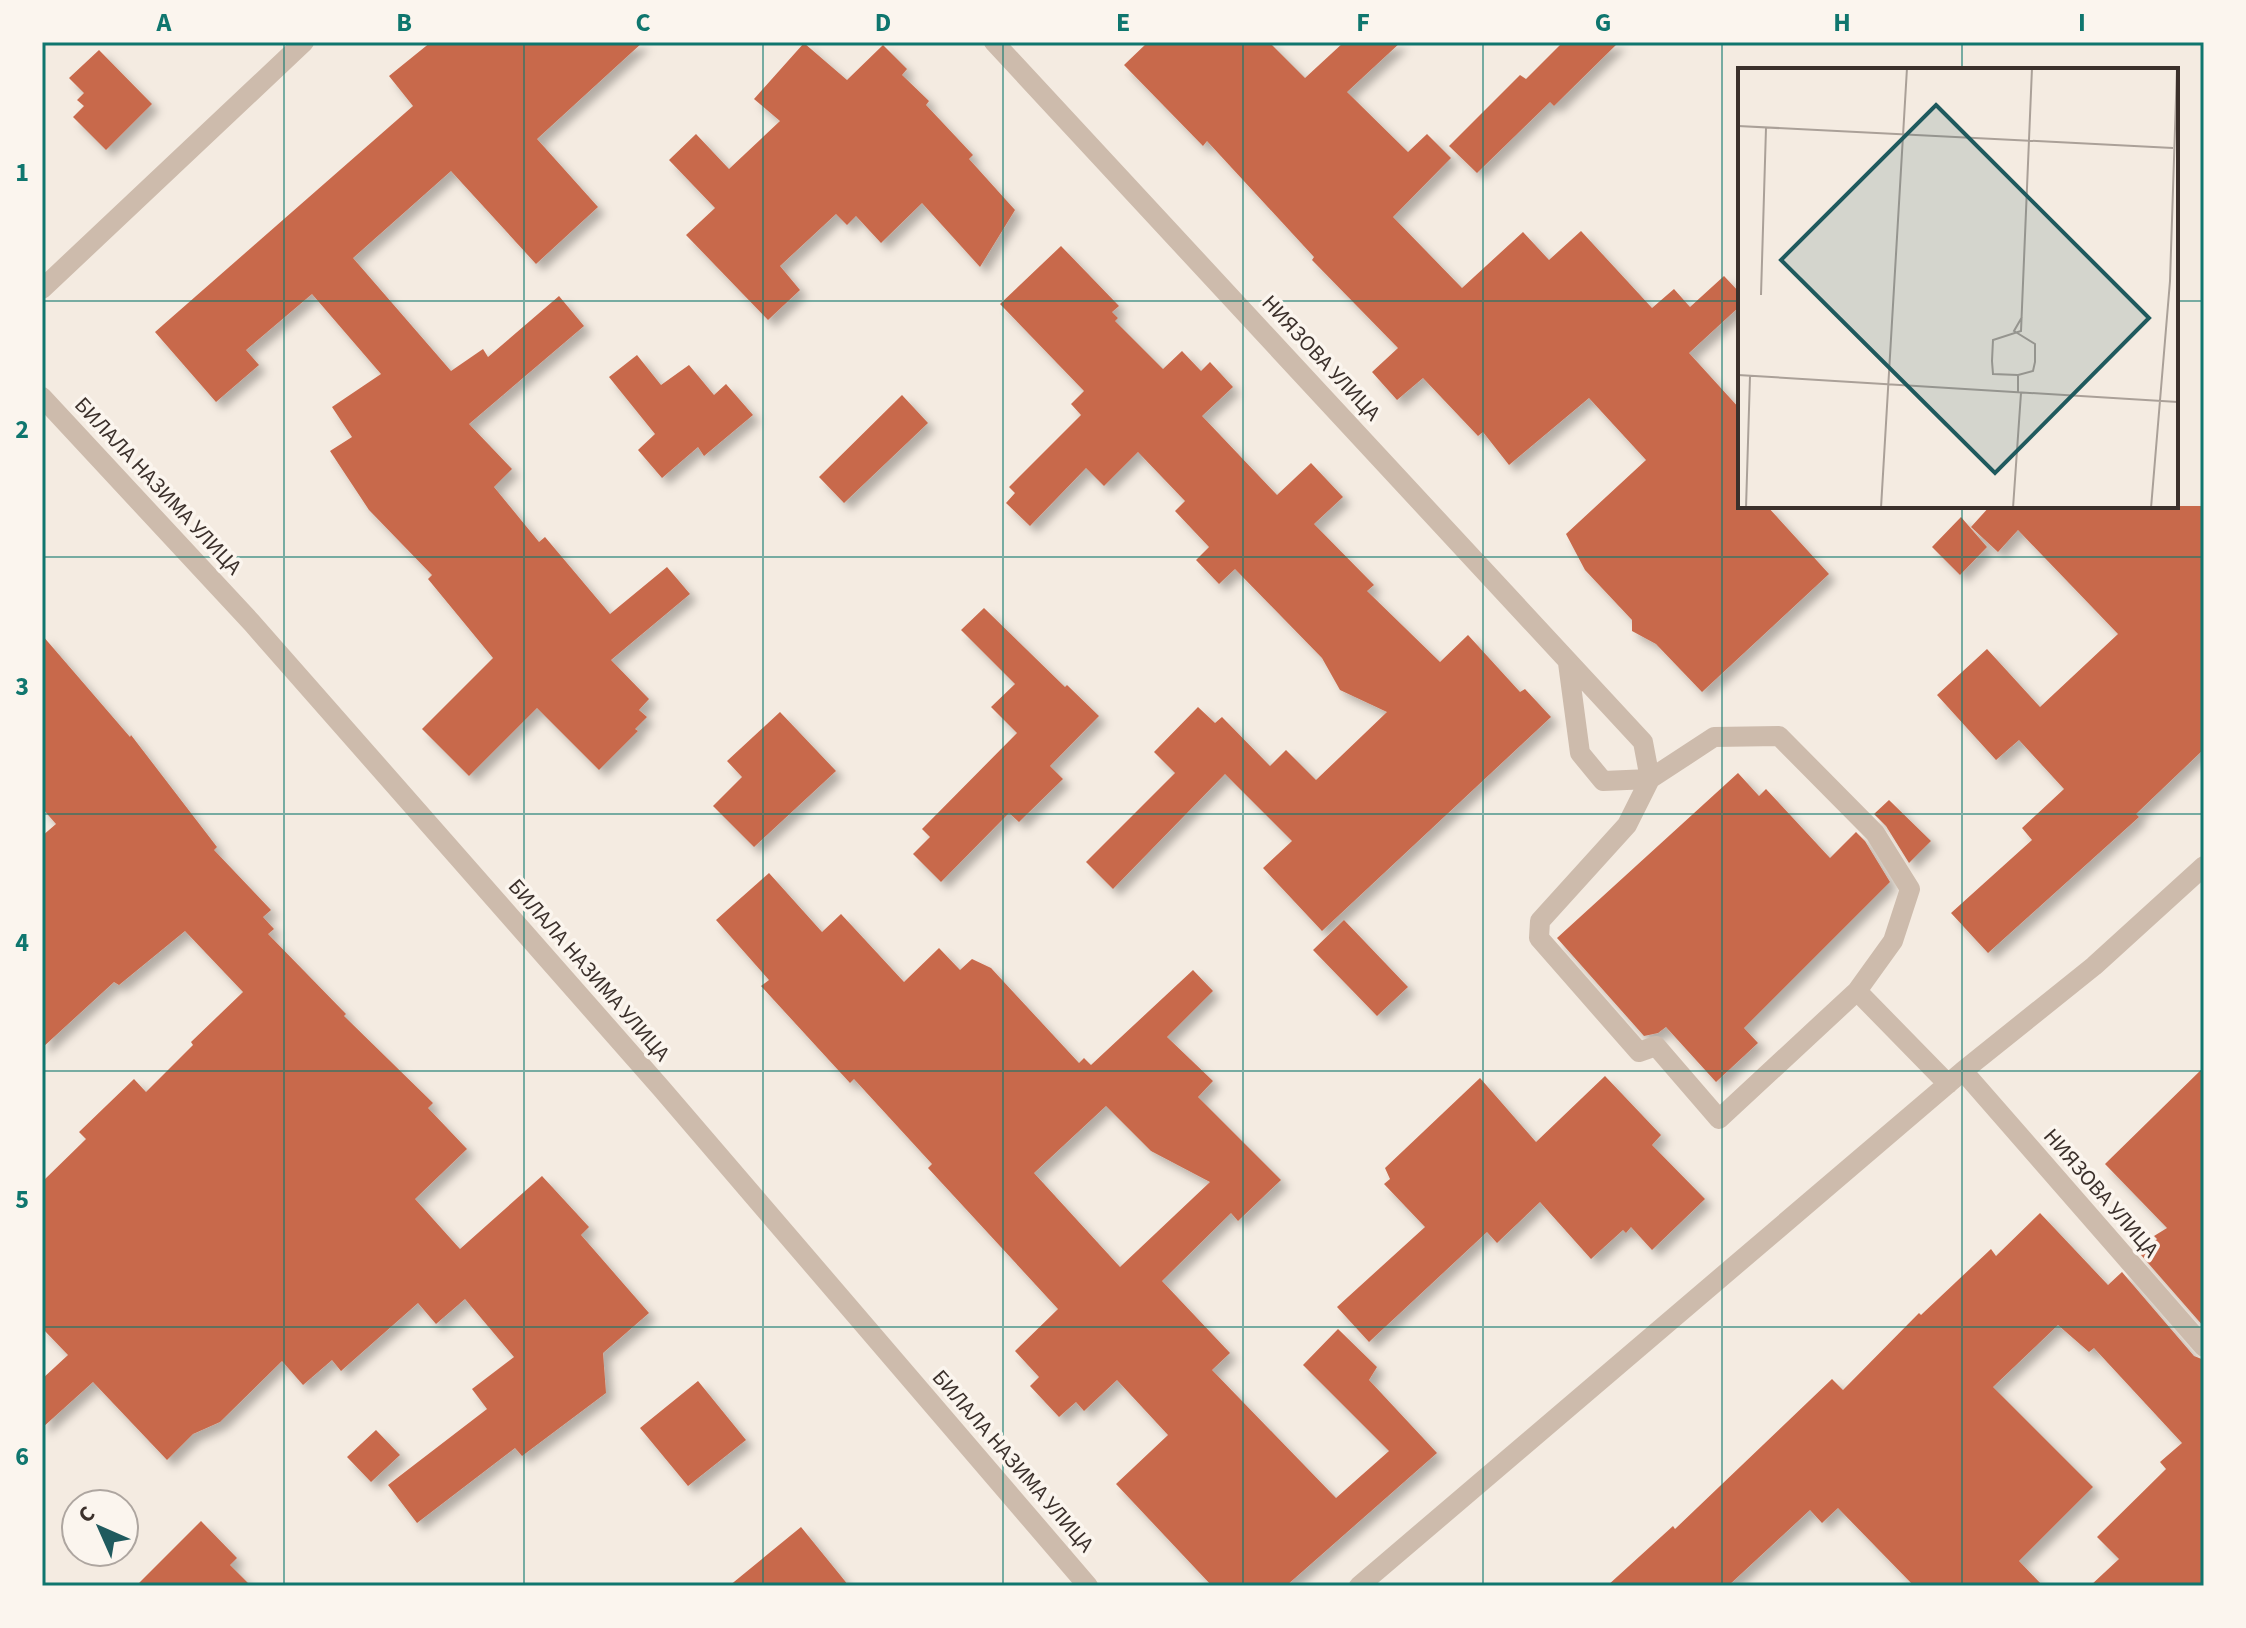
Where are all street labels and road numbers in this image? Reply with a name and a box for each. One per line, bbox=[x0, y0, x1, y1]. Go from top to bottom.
street label: НИЯЗОВА УЛИЦА bbox=[1254, 288, 1388, 428]
street label: БИЛАЛА НАЗИМА УЛИЦА bbox=[67, 390, 249, 582]
street label: БИЛАЛА НАЗИМА УЛИЦА bbox=[500, 872, 678, 1068]
street label: НИЯЗОВА УЛИЦА bbox=[2036, 1121, 2166, 1265]
street label: БИЛАЛА НАЗИМА УЛИЦА bbox=[924, 1363, 1102, 1559]

